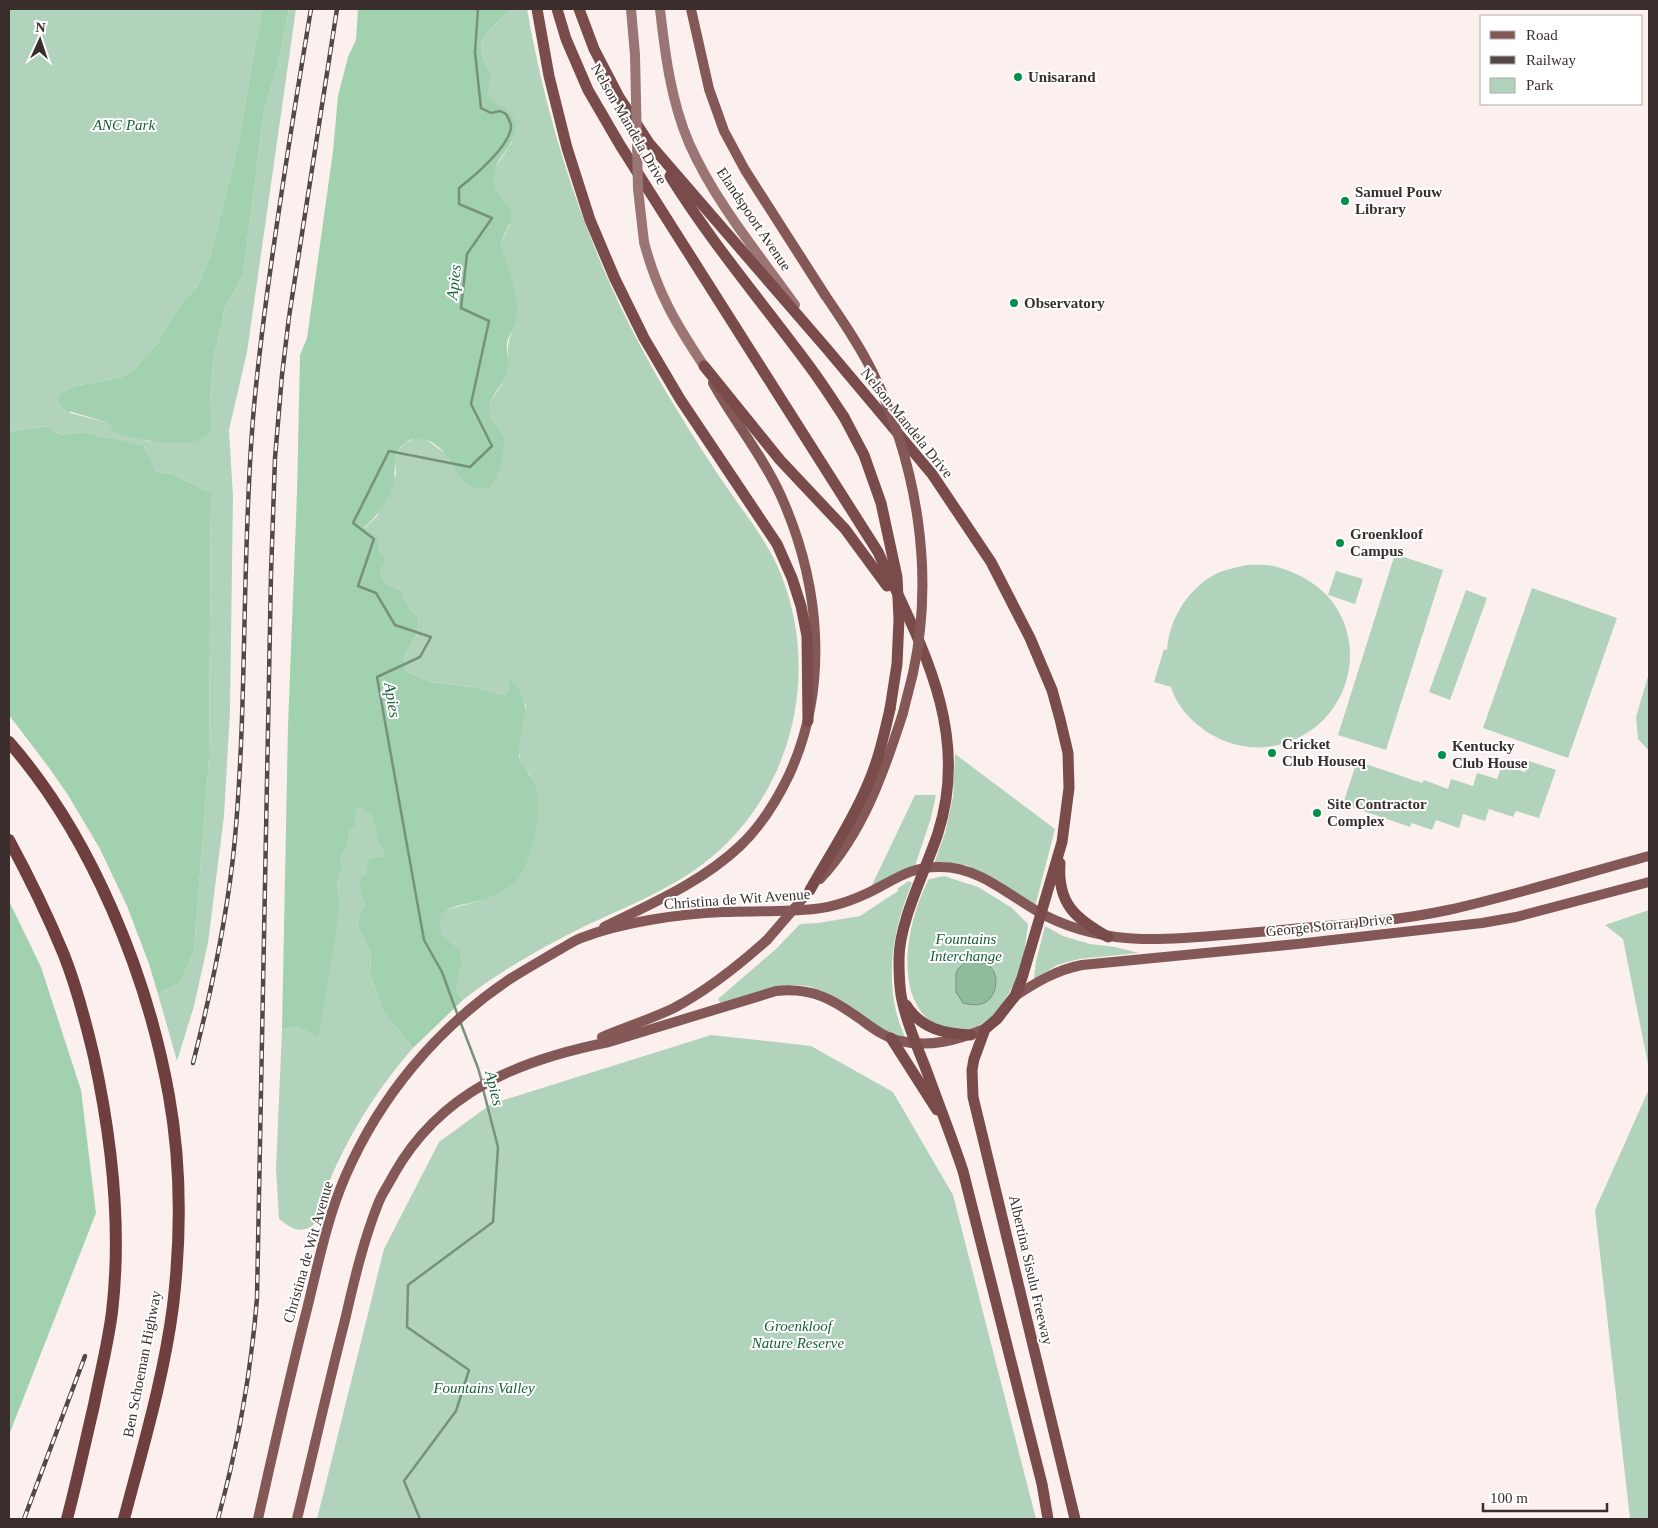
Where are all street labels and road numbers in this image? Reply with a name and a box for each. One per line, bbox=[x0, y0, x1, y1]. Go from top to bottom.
street label: Nelson Mandela Drive bbox=[588, 61, 670, 187]
street label: Elandspoort Avenue bbox=[714, 164, 795, 274]
street label: Nelson Mandela Drive bbox=[858, 365, 956, 481]
street label: Christina de Wit Avenue bbox=[663, 886, 811, 912]
street label: George Storrar Drive bbox=[1265, 910, 1393, 940]
street label: Christina de Wit Avenue bbox=[280, 1179, 336, 1325]
street label: Albertina Sisulu Freeway bbox=[1006, 1194, 1056, 1347]
street label: Ben Schoeman Highway bbox=[120, 1289, 164, 1439]

